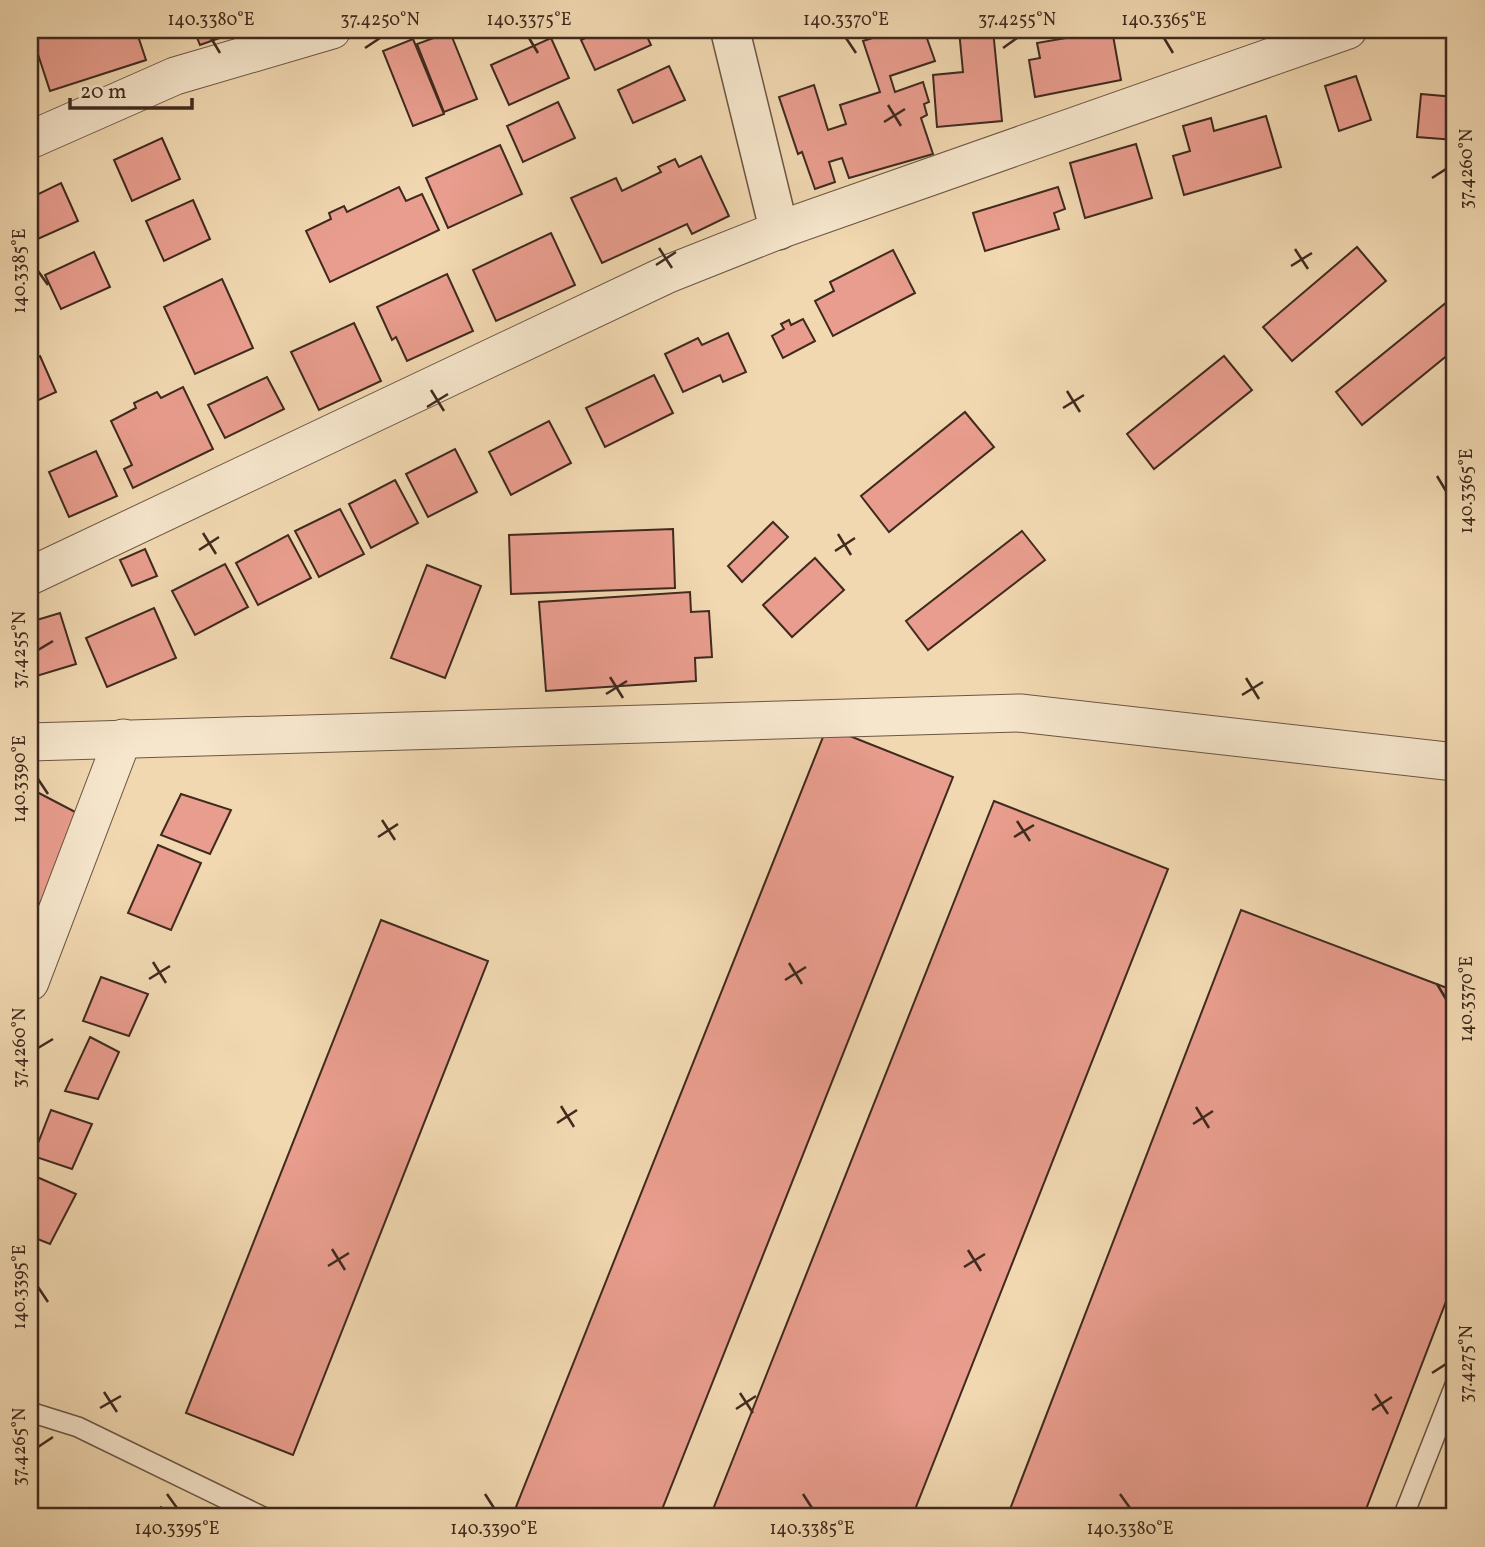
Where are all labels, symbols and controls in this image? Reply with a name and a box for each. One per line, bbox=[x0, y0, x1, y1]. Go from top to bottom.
text: 140.3380°E bbox=[167, 8, 255, 33]
text: 37.4250°N bbox=[340, 8, 420, 33]
text: 140.3375°E bbox=[487, 8, 572, 33]
text: 140.3370°E bbox=[803, 8, 889, 33]
text: 37.4255°N bbox=[978, 8, 1056, 33]
text: 140.3365°E bbox=[1121, 8, 1207, 33]
scale bar bbox=[70, 66, 192, 110]
text: 20 m bbox=[80, 78, 126, 107]
text: 37.4260°N bbox=[1455, 129, 1480, 209]
text: 140.3385°E bbox=[8, 228, 33, 314]
text: 140.3365°E bbox=[1455, 448, 1480, 534]
text: 37.4255°N bbox=[8, 611, 33, 689]
text: 140.3390°E bbox=[8, 735, 33, 823]
text: 140.3370°E bbox=[1455, 956, 1480, 1042]
text: 37.4260°N bbox=[8, 1008, 33, 1088]
text: 140.3395°E bbox=[8, 1244, 33, 1330]
text: 37.4275°N bbox=[1455, 1325, 1480, 1403]
text: 37.4265°N bbox=[8, 1408, 33, 1486]
text: 140.3395°E bbox=[134, 1517, 220, 1542]
text: 140.3390°E bbox=[450, 1517, 538, 1542]
text: 140.3385°E bbox=[769, 1517, 855, 1542]
text: 140.3380°E bbox=[1086, 1517, 1174, 1542]

